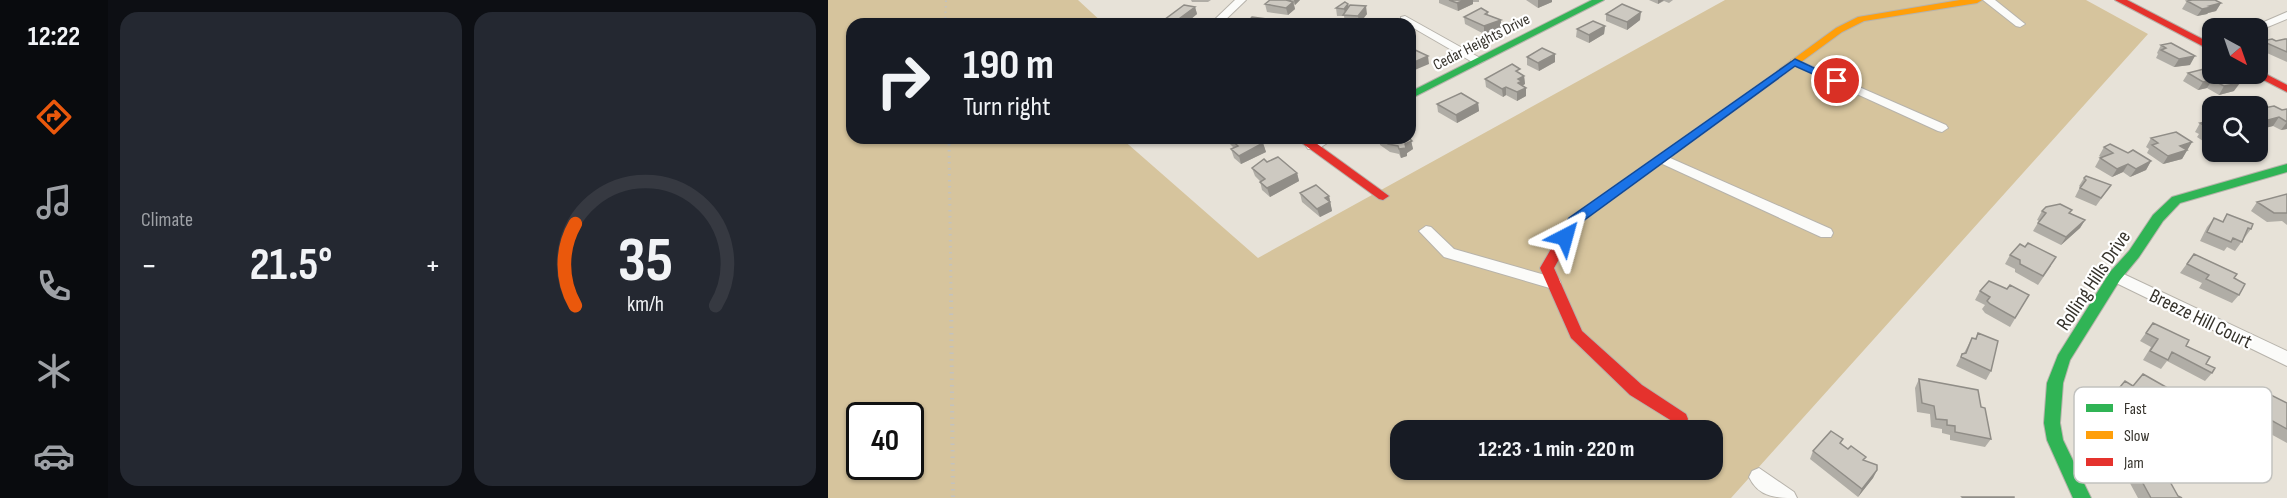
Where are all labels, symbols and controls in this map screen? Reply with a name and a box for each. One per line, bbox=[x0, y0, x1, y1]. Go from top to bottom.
street label: Cedar Heights Drive bbox=[1430, 10, 1533, 75]
north arrow bbox=[2202, 18, 2268, 84]
map controls bbox=[2202, 18, 2268, 162]
text: 12:22 bbox=[28, 21, 80, 53]
text: 190 m bbox=[963, 40, 1054, 91]
icon: right bbox=[864, 42, 942, 120]
pin bbox=[1811, 55, 1862, 106]
icon: arrive bbox=[1820, 64, 1853, 97]
text: Turn right bbox=[963, 91, 1050, 123]
icon: directions bbox=[33, 96, 75, 138]
button: search bbox=[2202, 96, 2268, 162]
icon: music bbox=[33, 181, 75, 223]
position arrow bbox=[1533, 205, 1597, 269]
text: Climate bbox=[141, 208, 193, 232]
text: 35 bbox=[617, 224, 673, 299]
street label: Rolling Hills Drive bbox=[2052, 226, 2136, 335]
text: 21.5° bbox=[250, 238, 332, 293]
text: − bbox=[141, 246, 157, 286]
text: + bbox=[425, 246, 441, 286]
icon: phone bbox=[33, 265, 75, 307]
street label: Breeze Hill Court bbox=[2145, 284, 2256, 354]
text: km/h bbox=[626, 292, 664, 317]
icon: climate bbox=[33, 350, 75, 392]
legend bbox=[2074, 387, 2272, 483]
text: Fast bbox=[2124, 400, 2147, 419]
speed limit sign: 40 bbox=[846, 402, 924, 480]
text: Slow bbox=[2124, 427, 2149, 446]
icon: car bbox=[33, 435, 75, 477]
text: 12:23 · 1 min · 220 m bbox=[1479, 436, 1634, 463]
text: Jam bbox=[2123, 454, 2144, 473]

